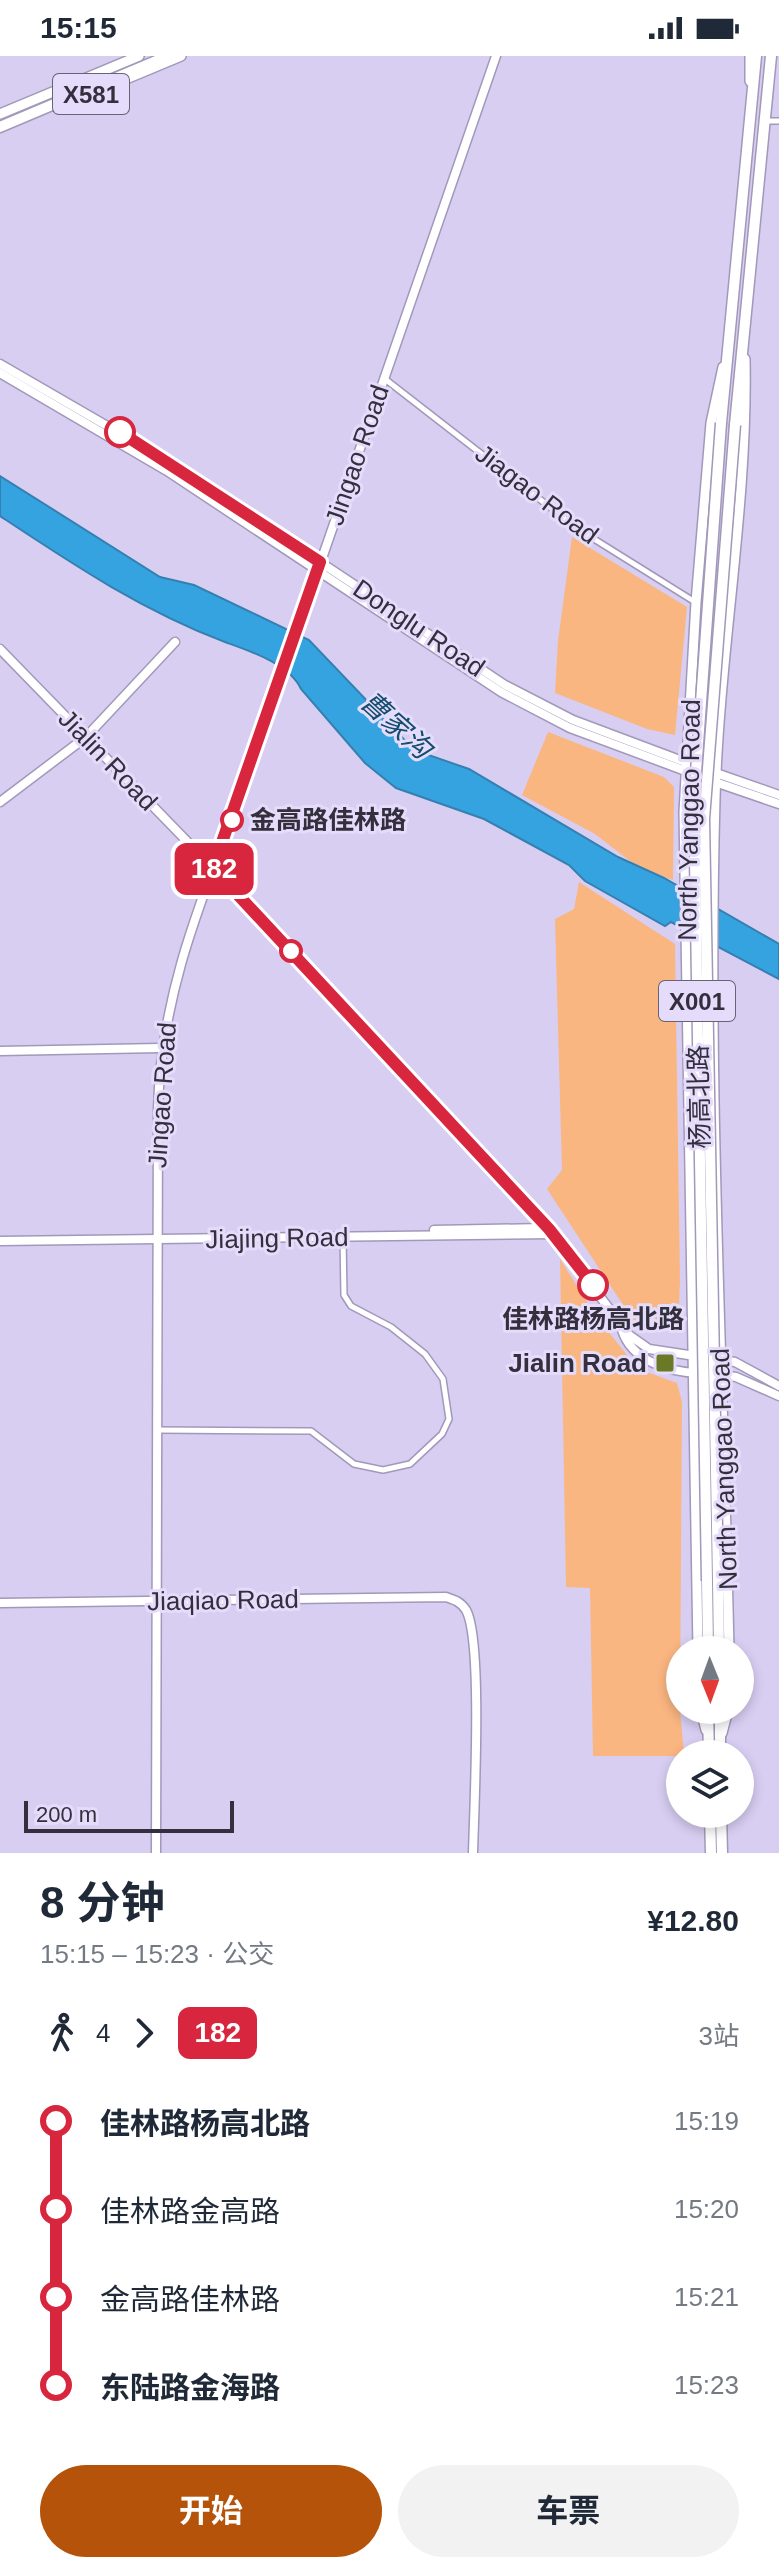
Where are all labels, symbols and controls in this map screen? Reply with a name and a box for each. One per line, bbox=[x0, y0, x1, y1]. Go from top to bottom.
text: 15:15 bbox=[40, 11, 117, 44]
road number: X581 bbox=[53, 74, 129, 114]
street label: Jingao Road bbox=[319, 381, 395, 529]
unlabelled marker bbox=[105, 417, 135, 447]
street label: Jiagao Road bbox=[470, 438, 604, 550]
street label: Donglu Road bbox=[348, 573, 490, 683]
water label: 曹家沟 bbox=[354, 685, 440, 767]
street label: North Yanggao Road bbox=[672, 699, 706, 941]
street label: Jialin Road bbox=[53, 703, 163, 817]
place label: 金高路佳林路 bbox=[250, 805, 406, 835]
marker: 金高路佳林路 bbox=[221, 809, 243, 831]
line badge: 182 bbox=[168, 843, 260, 895]
text: 182 bbox=[191, 853, 237, 884]
unlabelled marker bbox=[280, 940, 302, 962]
road number: X001 bbox=[659, 981, 735, 1021]
street label: Jingao Road bbox=[142, 1021, 182, 1169]
street label: 杨高北路 bbox=[683, 1045, 715, 1149]
street label: Jiajing Road bbox=[205, 1222, 349, 1254]
marker: 佳林路杨高北路 bbox=[578, 1270, 608, 1300]
place label: 佳林路杨高北路 bbox=[502, 1304, 684, 1334]
place label: Jialin Road bbox=[508, 1348, 647, 1378]
street label: North Yanggao Road bbox=[705, 1348, 743, 1590]
marker: Jialin Road bbox=[654, 1352, 676, 1374]
street label: Jiaqiao Road bbox=[147, 1584, 299, 1616]
north arrow bbox=[666, 1636, 754, 1724]
map controls bbox=[666, 1636, 754, 1828]
button: layers bbox=[666, 1740, 754, 1828]
scale bar bbox=[24, 1797, 234, 1833]
text: 200 m bbox=[36, 1802, 97, 1827]
text: 8 分钟 bbox=[40, 1878, 165, 1927]
text: ¥12.80 bbox=[647, 1904, 739, 1937]
text: 15:15 – 15:23 · 公交 bbox=[40, 1939, 274, 1969]
icon: walk bbox=[40, 2011, 84, 2055]
icon: forward bbox=[122, 2011, 166, 2055]
text: 182 bbox=[194, 2017, 241, 2048]
text: 4 bbox=[96, 2018, 110, 2048]
text: 3站 bbox=[699, 2021, 739, 2051]
text: 15:19 bbox=[674, 2106, 739, 2136]
text: 佳林路杨高北路 bbox=[100, 2107, 310, 2140]
text: 15:20 bbox=[674, 2194, 739, 2224]
text: 佳林路金高路 bbox=[100, 2195, 280, 2228]
text: 15:21 bbox=[674, 2282, 739, 2312]
text: 金高路佳林路 bbox=[100, 2283, 280, 2316]
text: 15:23 bbox=[674, 2370, 739, 2400]
text: 东陆路金海路 bbox=[100, 2371, 280, 2404]
button: 开始 bbox=[40, 2465, 382, 2557]
button: 车票 bbox=[398, 2465, 739, 2557]

